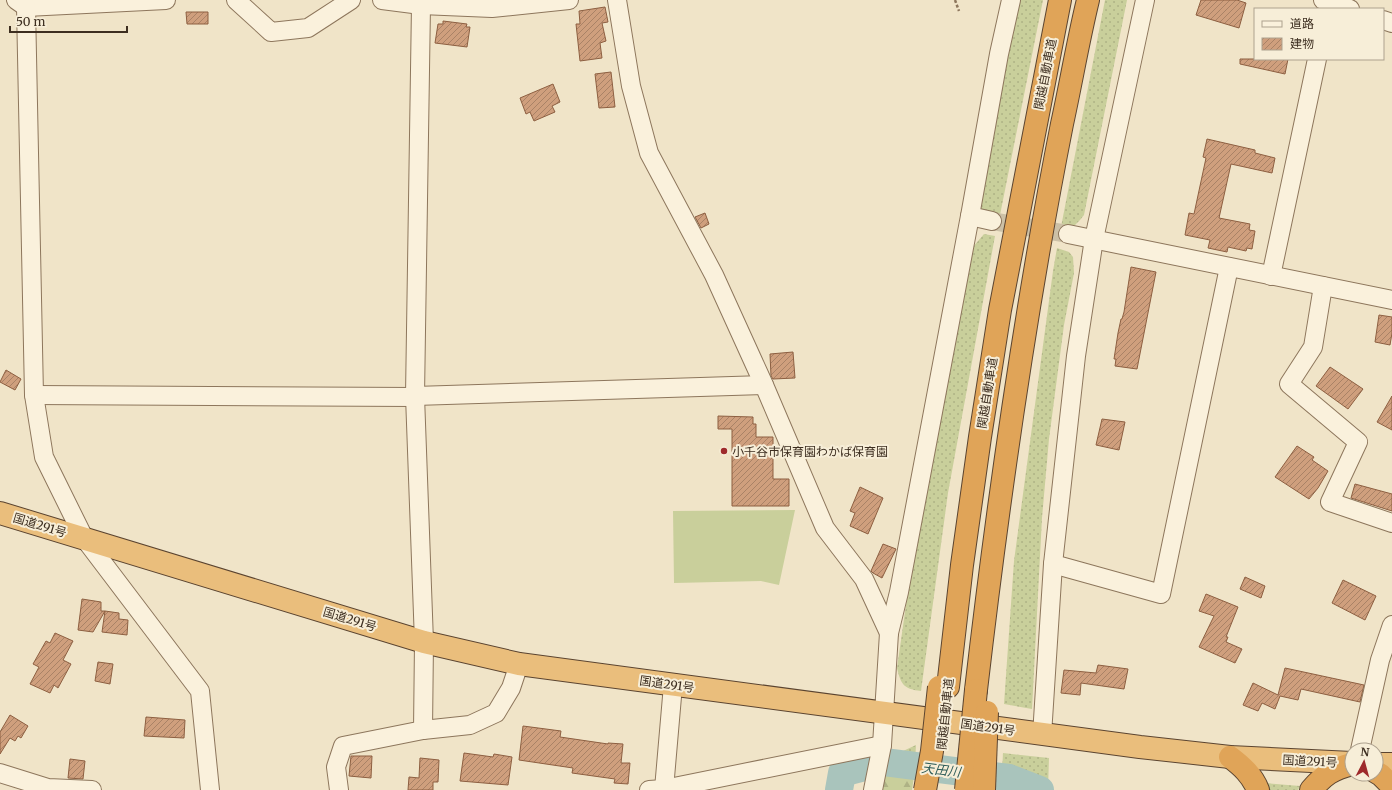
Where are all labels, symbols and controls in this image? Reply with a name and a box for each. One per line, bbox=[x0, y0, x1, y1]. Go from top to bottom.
scale bar bbox=[10, 8, 127, 34]
legend bbox=[1254, 8, 1384, 60]
text: 50 m bbox=[16, 14, 45, 29]
text: 道路 bbox=[1290, 16, 1314, 31]
text: 建物 bbox=[1290, 36, 1314, 51]
street label: 関越自動車道 bbox=[1031, 37, 1059, 111]
street label: 関越自動車道 bbox=[974, 356, 1000, 430]
place label: 小千谷市保育園わかば保育園 bbox=[732, 444, 888, 459]
marker: 小千谷市保育園わかば保育園 bbox=[719, 446, 729, 456]
street label: 国道291号 bbox=[11, 510, 69, 540]
street label: 国道291号 bbox=[321, 604, 379, 634]
street label: 国道291号 bbox=[639, 673, 695, 695]
street label: 関越自動車道 bbox=[934, 677, 956, 751]
street label: 国道291号 bbox=[960, 716, 1016, 738]
north arrow bbox=[1344, 742, 1384, 782]
text: N bbox=[1360, 745, 1370, 760]
street label: 国道291号 bbox=[1282, 752, 1338, 770]
water label: 天田川 bbox=[921, 759, 963, 781]

